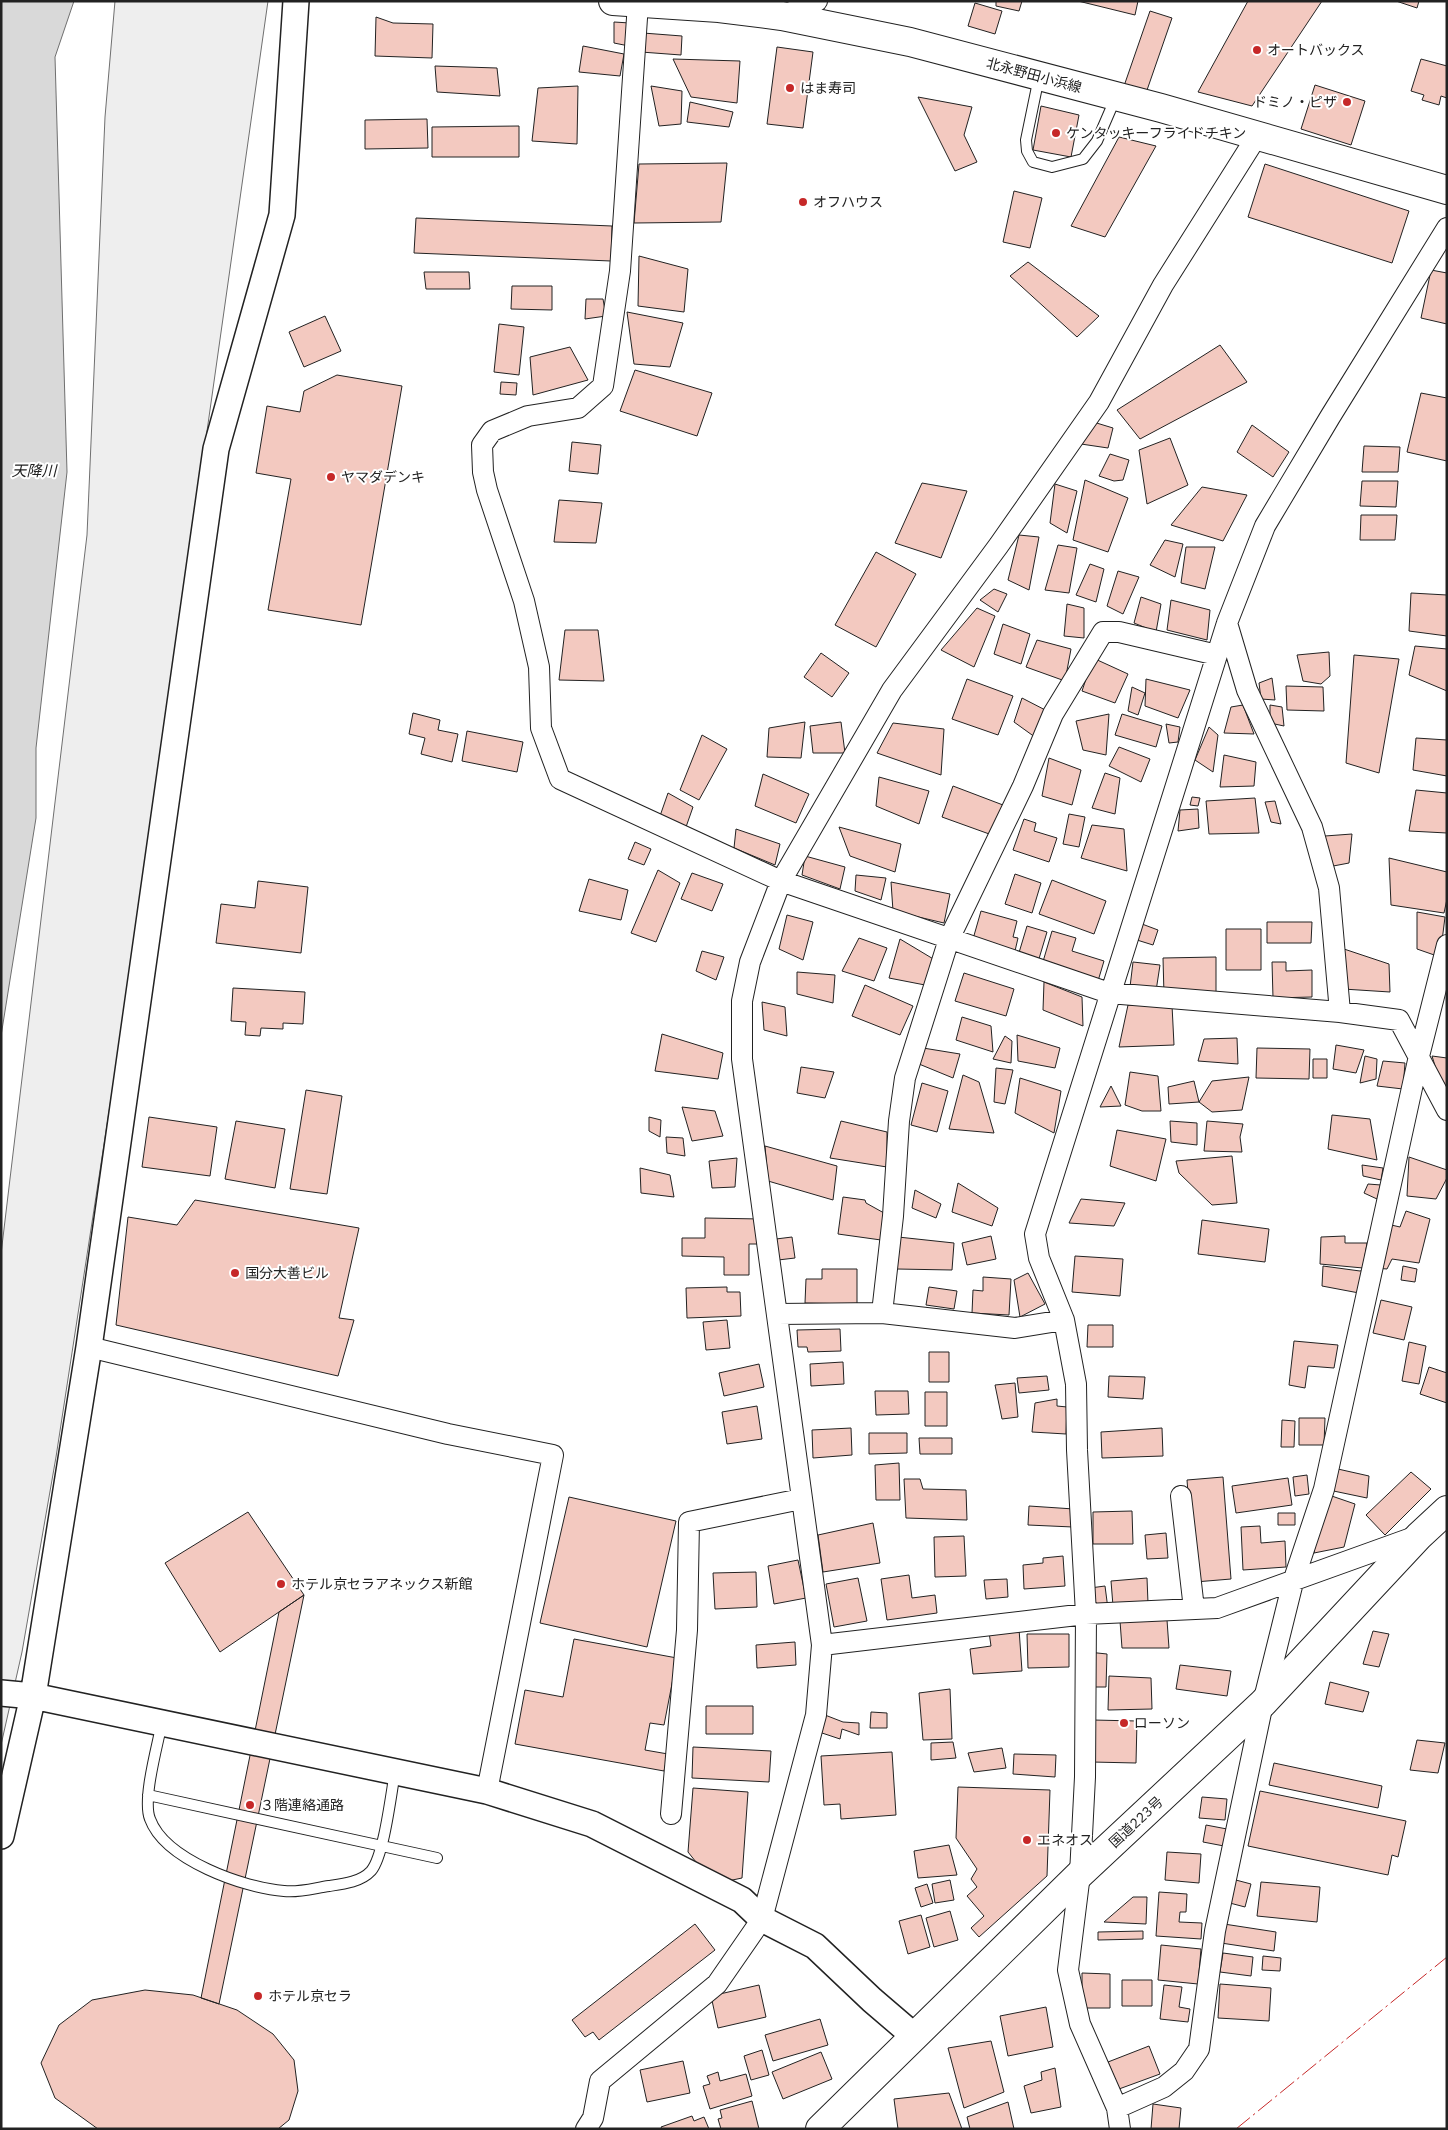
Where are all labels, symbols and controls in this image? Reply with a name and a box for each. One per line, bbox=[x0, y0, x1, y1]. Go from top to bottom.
place label: オートバックス bbox=[1267, 41, 1365, 59]
marker: オートバックス bbox=[1251, 44, 1263, 56]
street label: 北永野田小浜線 bbox=[984, 54, 1084, 96]
place label: はま寿司 bbox=[800, 79, 856, 97]
marker: はま寿司 bbox=[784, 82, 796, 94]
place label: ドミノ・ピザ bbox=[1253, 93, 1337, 111]
marker: ドミノ・ピザ bbox=[1341, 96, 1353, 108]
place label: ケンタッキーフライドチキン bbox=[1066, 124, 1246, 142]
marker: ケンタッキーフライドチキン bbox=[1050, 127, 1062, 139]
place label: オフハウス bbox=[813, 193, 883, 211]
marker: オフハウス bbox=[797, 196, 809, 208]
water label: 天降川 bbox=[11, 461, 58, 480]
place label: ヤマダデンキ bbox=[341, 468, 425, 486]
marker: ヤマダデンキ bbox=[325, 471, 337, 483]
place label: 国分大善ビル bbox=[245, 1264, 329, 1282]
marker: 国分大善ビル bbox=[229, 1267, 241, 1279]
place label: ホテル京セラアネックス新館 bbox=[291, 1575, 473, 1593]
marker: ホテル京セラアネックス新館 bbox=[275, 1578, 287, 1590]
place label: ローソン bbox=[1134, 1714, 1190, 1732]
marker: ローソン bbox=[1118, 1717, 1130, 1729]
street label: 国道223号 bbox=[1105, 1793, 1167, 1851]
place label: ３階連絡通路 bbox=[260, 1796, 344, 1814]
marker: ３階連絡通路 bbox=[244, 1799, 256, 1811]
place label: エネオス bbox=[1037, 1831, 1093, 1849]
marker: エネオス bbox=[1021, 1834, 1033, 1846]
place label: ホテル京セラ bbox=[268, 1987, 352, 2005]
marker: ホテル京セラ bbox=[252, 1990, 264, 2002]

